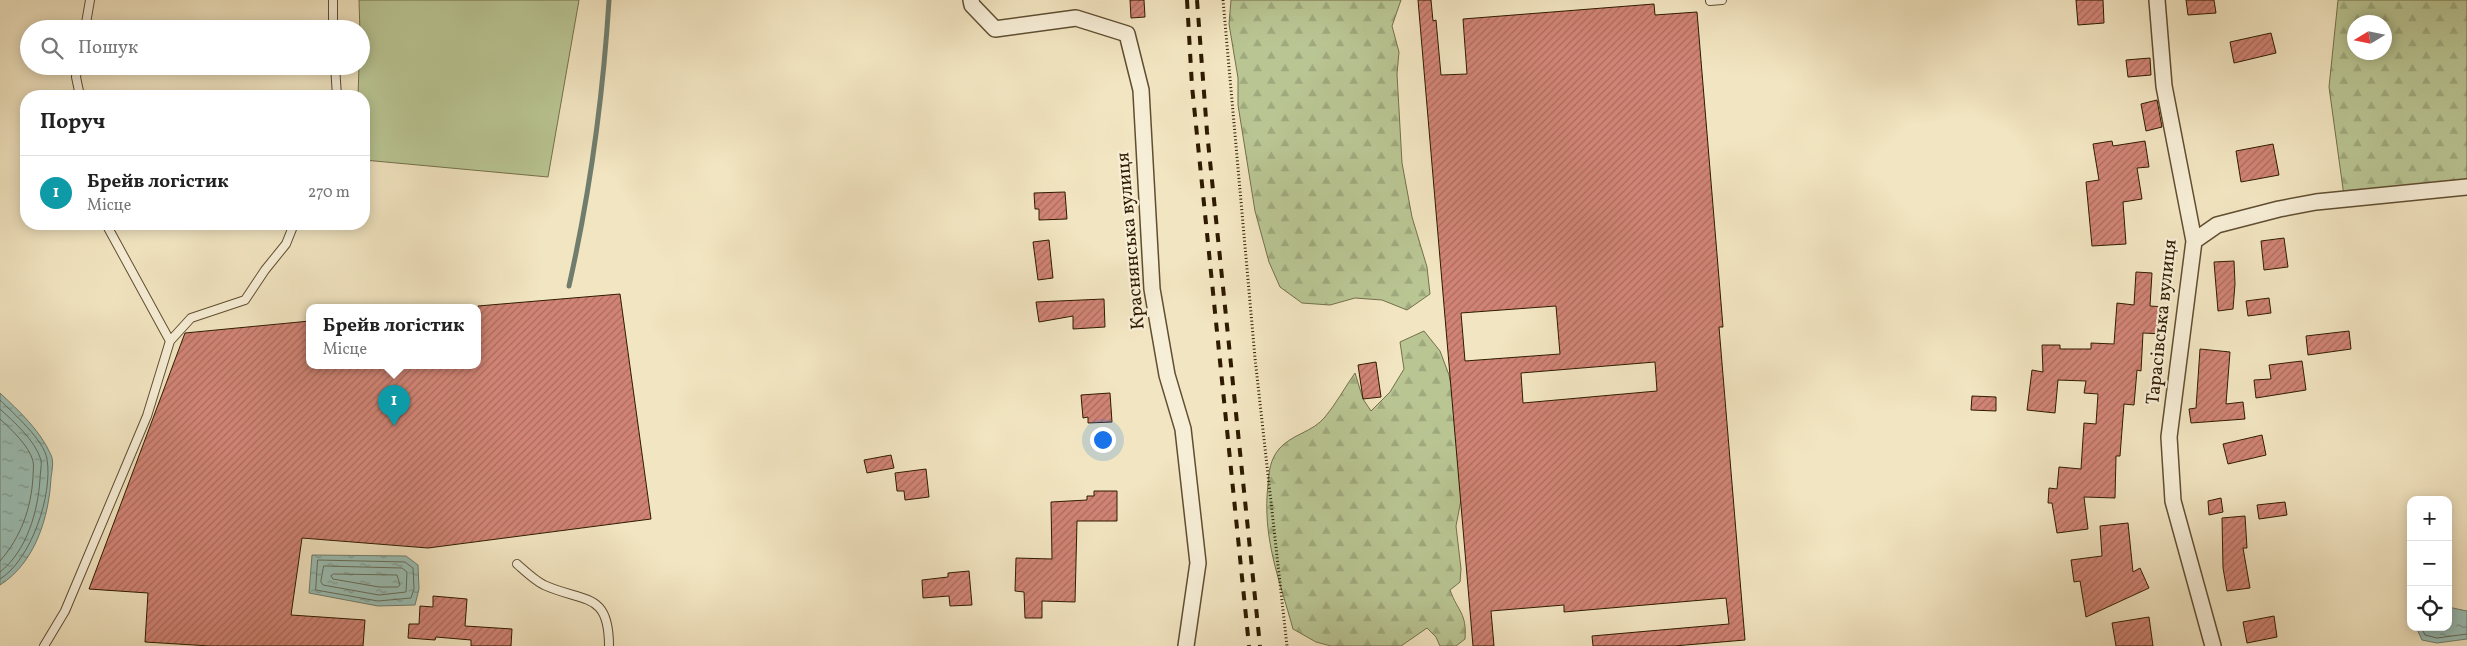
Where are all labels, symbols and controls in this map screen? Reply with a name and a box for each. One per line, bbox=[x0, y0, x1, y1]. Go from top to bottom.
north arrow bbox=[2347, 15, 2392, 60]
search box bbox=[20, 20, 370, 75]
icon: search bbox=[38, 34, 66, 62]
text: Пошук bbox=[78, 35, 138, 61]
text: Поруч bbox=[40, 108, 105, 137]
street label: Краснянська вулиця bbox=[1110, 151, 1152, 331]
text: Брейв логістик bbox=[87, 169, 229, 195]
text: 1 bbox=[53, 182, 59, 204]
text: 270 m bbox=[308, 182, 350, 204]
text: Місце bbox=[87, 195, 131, 217]
street label: Тарасівська вулиця bbox=[2140, 238, 2184, 406]
popup bbox=[306, 304, 481, 369]
text: Брейв логістик bbox=[323, 313, 464, 339]
text: Місце bbox=[323, 339, 367, 361]
pin: 1 bbox=[378, 385, 410, 426]
your location bbox=[1090, 427, 1116, 453]
map controls bbox=[2407, 496, 2452, 631]
button: + bbox=[2407, 496, 2452, 541]
button: − bbox=[2407, 541, 2452, 586]
button: locate bbox=[2407, 586, 2452, 631]

